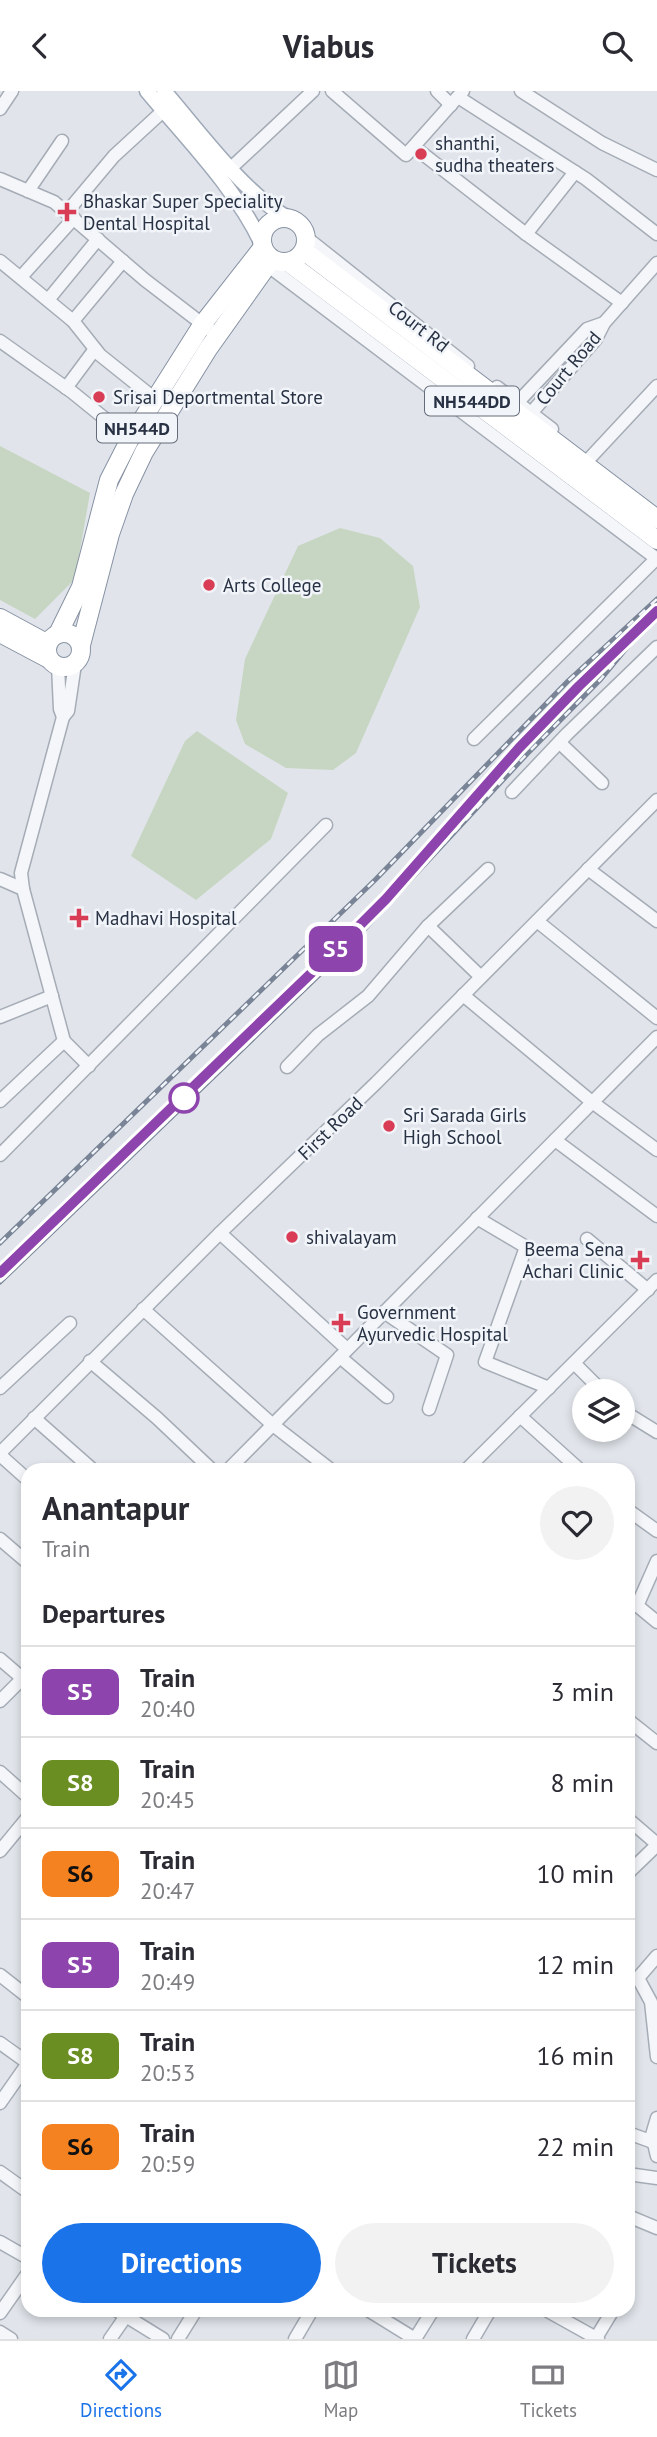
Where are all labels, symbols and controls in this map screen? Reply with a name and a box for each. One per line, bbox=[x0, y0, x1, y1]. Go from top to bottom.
text: Viabus bbox=[283, 25, 374, 67]
icon: back bbox=[21, 27, 59, 65]
icon: search bbox=[598, 27, 636, 65]
place label: shanthi, sudha theaters bbox=[435, 131, 555, 177]
marker: shanthi, sudha theaters bbox=[413, 146, 429, 162]
place label: Bhaskar Super Speciality Dental Hospital bbox=[83, 189, 283, 235]
marker: Bhaskar Super Speciality Dental Hospital bbox=[57, 202, 77, 222]
street label: Court Rd bbox=[384, 295, 454, 357]
street label: Court Road bbox=[530, 326, 606, 410]
place label: Srisai Deportmental Store bbox=[113, 385, 323, 409]
road number: NH544DD bbox=[425, 387, 519, 415]
marker: Srisai Deportmental Store bbox=[91, 389, 107, 405]
road number: NH544D bbox=[97, 414, 177, 443]
place label: Arts College bbox=[223, 573, 321, 597]
marker: Arts College bbox=[201, 577, 217, 593]
place label: Madhavi Hospital bbox=[95, 906, 237, 930]
marker: Madhavi Hospital bbox=[69, 908, 89, 928]
line badge: S5 bbox=[304, 926, 368, 972]
text: S5 bbox=[323, 933, 349, 964]
unlabelled marker bbox=[169, 1083, 199, 1113]
street label: First Road bbox=[292, 1091, 368, 1165]
place label: Sri Sarada Girls High School bbox=[403, 1103, 527, 1149]
marker: Sri Sarada Girls High School bbox=[381, 1118, 397, 1134]
place label: shivalayam bbox=[306, 1225, 397, 1249]
marker: shivalayam bbox=[284, 1229, 300, 1245]
place label: Beema Sena Achari Clinic bbox=[523, 1237, 624, 1283]
marker: Beema Sena Achari Clinic bbox=[630, 1250, 650, 1270]
place label: Government Ayurvedic Hospital bbox=[357, 1300, 508, 1346]
marker: Government Ayurvedic Hospital bbox=[331, 1313, 351, 1333]
map controls bbox=[572, 1379, 635, 1442]
button: layers bbox=[572, 1379, 635, 1442]
text: Anantapur bbox=[42, 1486, 189, 1529]
button: heart bbox=[540, 1486, 614, 1560]
text: Train bbox=[42, 1534, 90, 1563]
text: Departures bbox=[42, 1597, 165, 1630]
text: Train bbox=[140, 1661, 195, 1694]
text: 3 min bbox=[551, 1675, 614, 1708]
text: S5 bbox=[67, 1676, 94, 1707]
text: 20:40 bbox=[140, 1694, 195, 1723]
text: Train bbox=[140, 1752, 195, 1785]
text: 8 min bbox=[551, 1766, 614, 1799]
text: S8 bbox=[67, 1767, 94, 1798]
text: 20:45 bbox=[140, 1785, 195, 1814]
text: Train bbox=[140, 1843, 195, 1876]
text: 10 min bbox=[536, 1857, 614, 1890]
text: S6 bbox=[67, 1858, 94, 1889]
text: 20:47 bbox=[140, 1876, 195, 1905]
text: Train bbox=[140, 1934, 195, 1967]
text: 12 min bbox=[536, 1948, 614, 1981]
text: S5 bbox=[67, 1949, 94, 1980]
text: 20:49 bbox=[140, 1967, 195, 1996]
text: Train bbox=[140, 2025, 195, 2058]
text: 16 min bbox=[536, 2039, 614, 2072]
text: S8 bbox=[67, 2040, 94, 2071]
text: 20:53 bbox=[140, 2058, 195, 2087]
text: Train bbox=[140, 2116, 195, 2149]
text: 22 min bbox=[536, 2130, 614, 2163]
text: S6 bbox=[67, 2131, 94, 2162]
text: 20:59 bbox=[140, 2149, 195, 2178]
button: Directions bbox=[42, 2223, 321, 2303]
button: Tickets bbox=[335, 2223, 614, 2303]
tab: Directions bbox=[80, 2356, 162, 2422]
tab: Map bbox=[322, 2356, 360, 2422]
tab: Tickets bbox=[520, 2356, 577, 2422]

